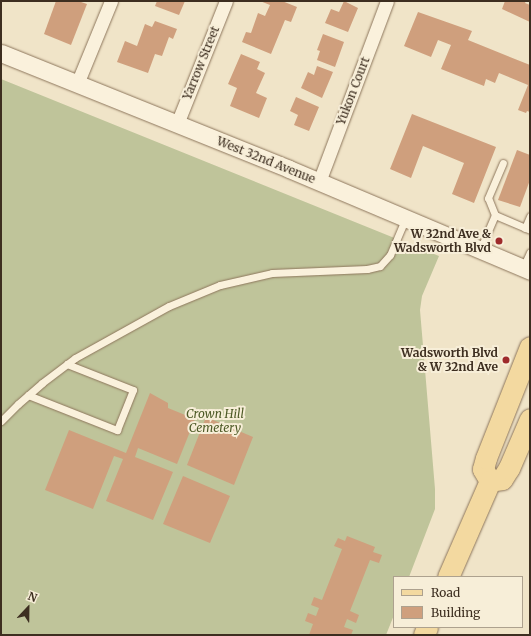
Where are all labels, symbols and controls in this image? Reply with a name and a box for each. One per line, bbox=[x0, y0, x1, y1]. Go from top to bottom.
street label: Yarrow Street bbox=[180, 24, 222, 102]
street label: Yukon Court bbox=[333, 55, 373, 127]
street label: West 32nd Avenue bbox=[215, 134, 317, 186]
place label: W 32nd Ave & Wadsworth Blvd bbox=[394, 227, 491, 255]
marker: W 32nd Ave & Wadsworth Blvd bbox=[494, 236, 504, 246]
place label: Wadsworth Blvd & W 32nd Ave bbox=[401, 346, 498, 374]
marker: Wadsworth Blvd & W 32nd Ave bbox=[501, 355, 511, 365]
park label: Crown Hill Cemetery bbox=[186, 407, 244, 435]
legend bbox=[393, 576, 523, 628]
text: Road bbox=[431, 585, 460, 600]
north arrow bbox=[8, 588, 48, 628]
text: N bbox=[26, 589, 39, 605]
text: Building bbox=[431, 605, 480, 620]

